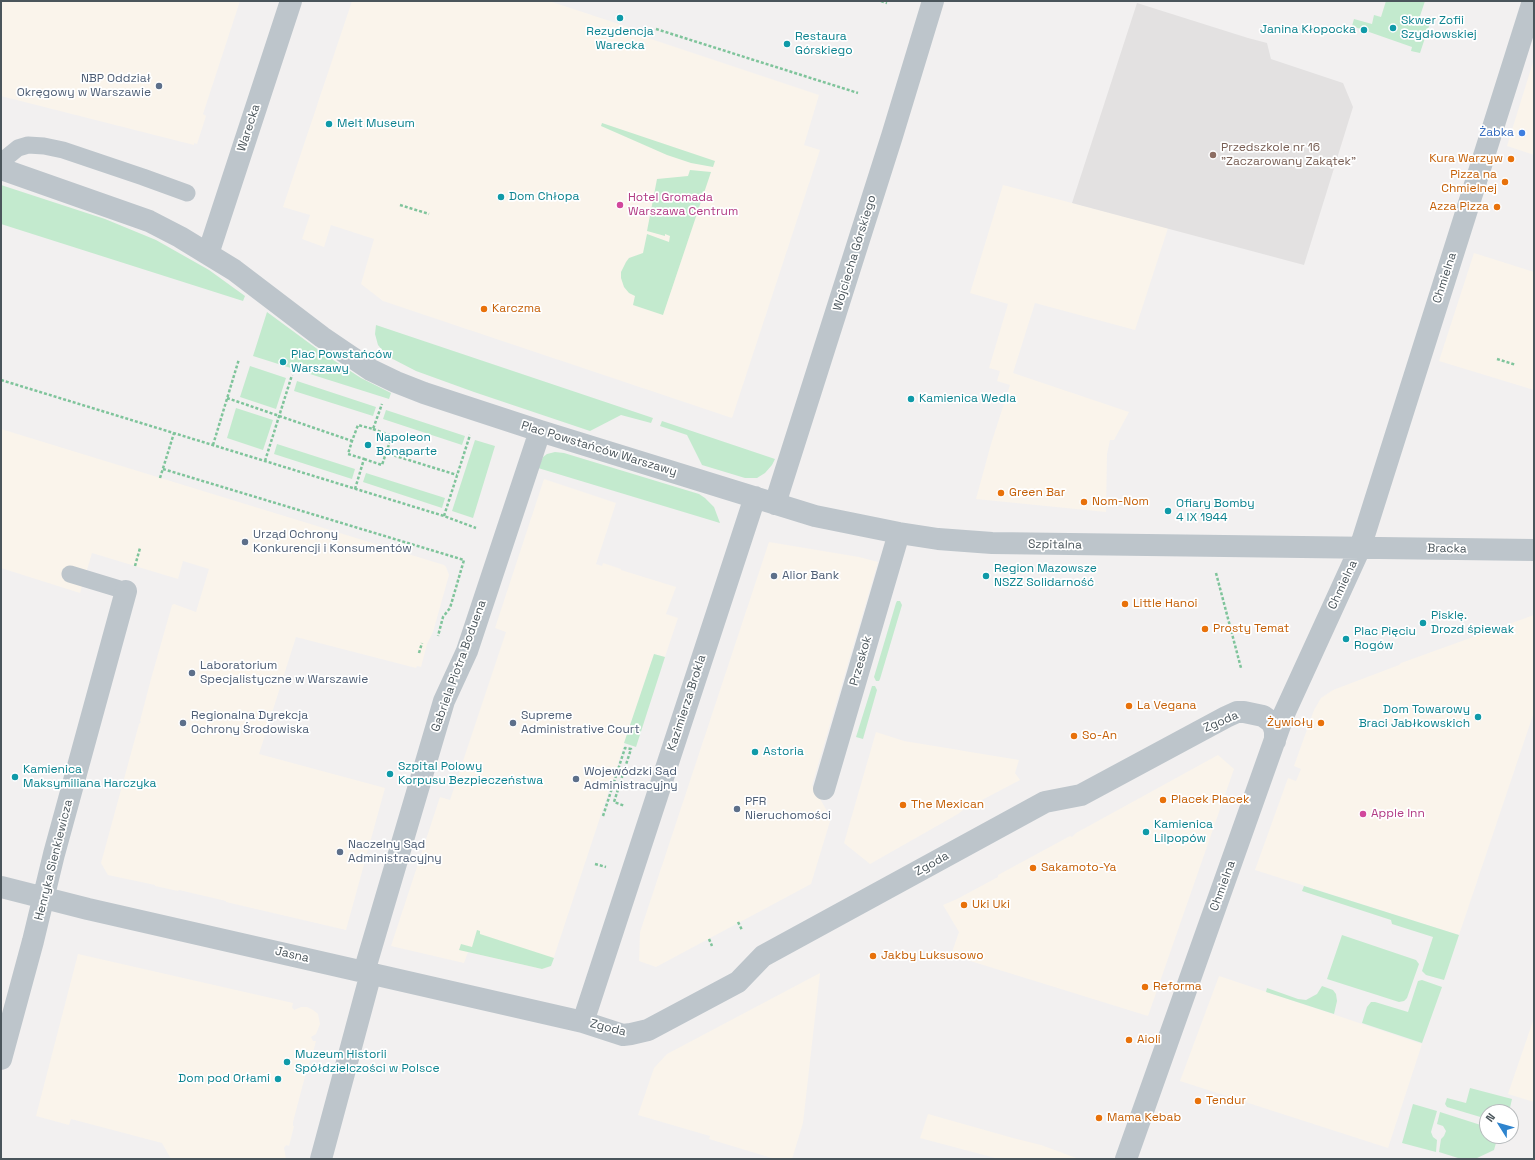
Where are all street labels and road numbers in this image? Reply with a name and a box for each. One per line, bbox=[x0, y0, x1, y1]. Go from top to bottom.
street label: Warecka bbox=[235, 102, 263, 154]
street label: Wojciecha Górskiego bbox=[831, 193, 879, 313]
street label: Chmielna bbox=[1430, 251, 1460, 305]
street label: Plac Powstańców Warszawy bbox=[519, 418, 679, 480]
street label: Szpitalna bbox=[1028, 537, 1082, 553]
street label: Bracka bbox=[1427, 541, 1467, 557]
street label: Chmielna bbox=[1325, 558, 1361, 612]
street label: Gabriela Piotra Boduena bbox=[428, 598, 490, 734]
street label: Przeskok bbox=[847, 634, 875, 688]
street label: Kazimierza Brokla bbox=[665, 653, 709, 753]
street label: Zgoda bbox=[1201, 708, 1241, 736]
street label: Henryka Sienkiewicza bbox=[32, 798, 76, 922]
street label: Zgoda bbox=[913, 849, 951, 879]
street label: Chmielna bbox=[1207, 859, 1239, 913]
street label: Jasna bbox=[274, 944, 310, 966]
street label: Zgoda bbox=[589, 1017, 627, 1039]

